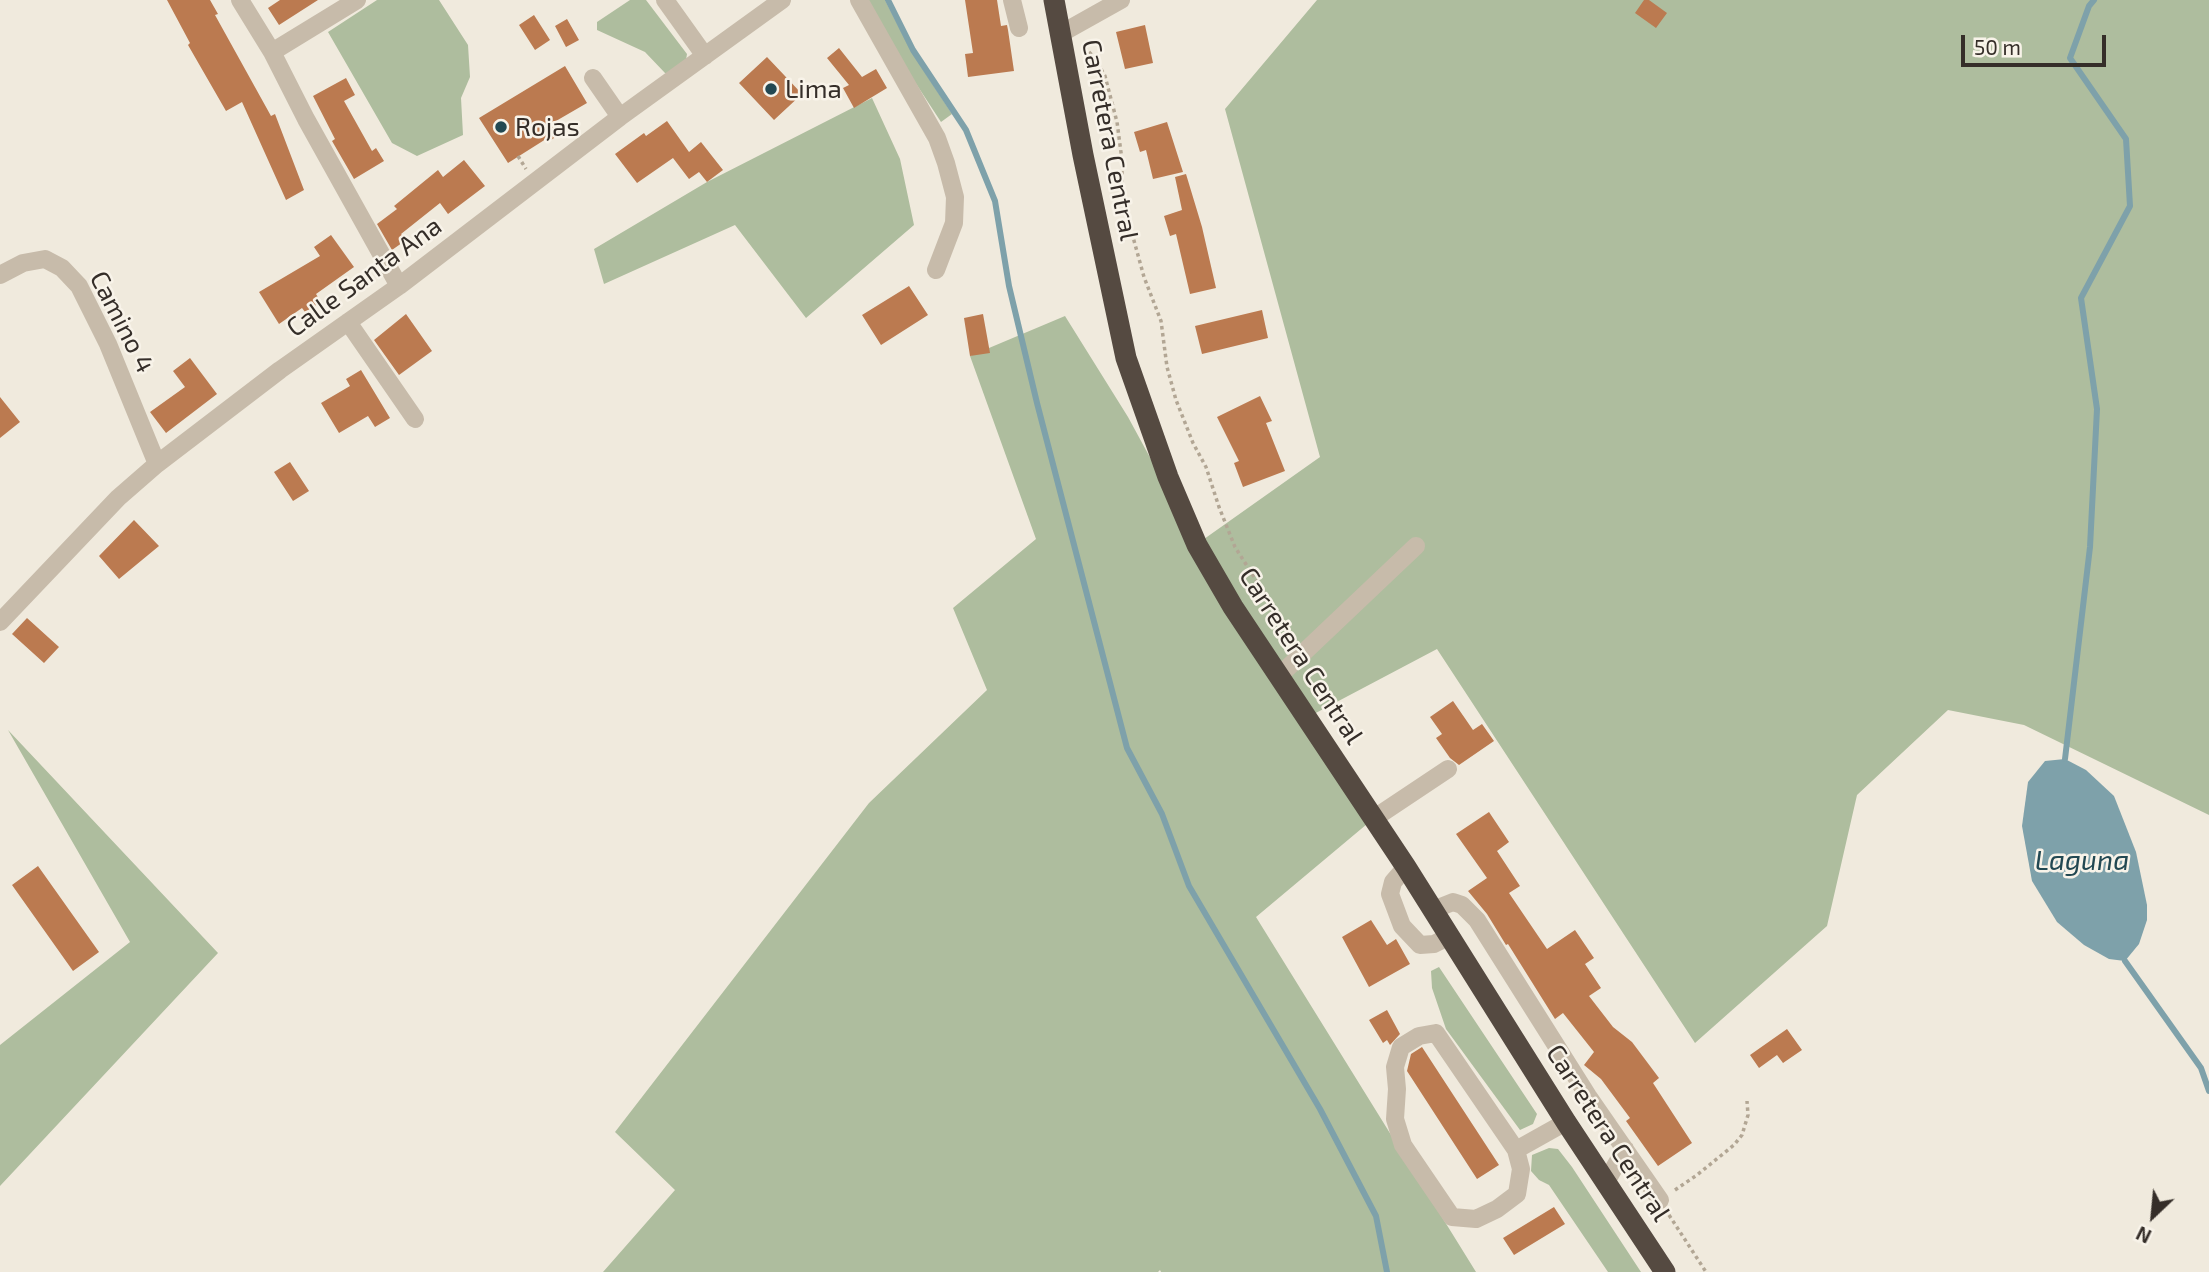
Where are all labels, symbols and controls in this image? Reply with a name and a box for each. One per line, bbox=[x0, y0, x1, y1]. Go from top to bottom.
scale bar bbox=[1964, 21, 2109, 65]
text: 50 m bbox=[1974, 34, 2021, 59]
street label: Carretera Central bbox=[1075, 37, 1145, 243]
place label: Lima bbox=[785, 73, 842, 105]
marker: Lima bbox=[763, 81, 779, 97]
place label: Rojas bbox=[515, 111, 580, 143]
marker: Rojas bbox=[493, 119, 509, 135]
street label: Calle Santa Ana bbox=[280, 210, 448, 344]
street label: Camino 4 bbox=[83, 266, 161, 378]
street label: Carretera Central bbox=[1232, 562, 1370, 750]
water label: Laguna bbox=[2035, 844, 2129, 878]
street label: Carretera Central bbox=[1539, 1039, 1677, 1227]
north arrow bbox=[2118, 1181, 2188, 1251]
text: N bbox=[2132, 1222, 2155, 1249]

